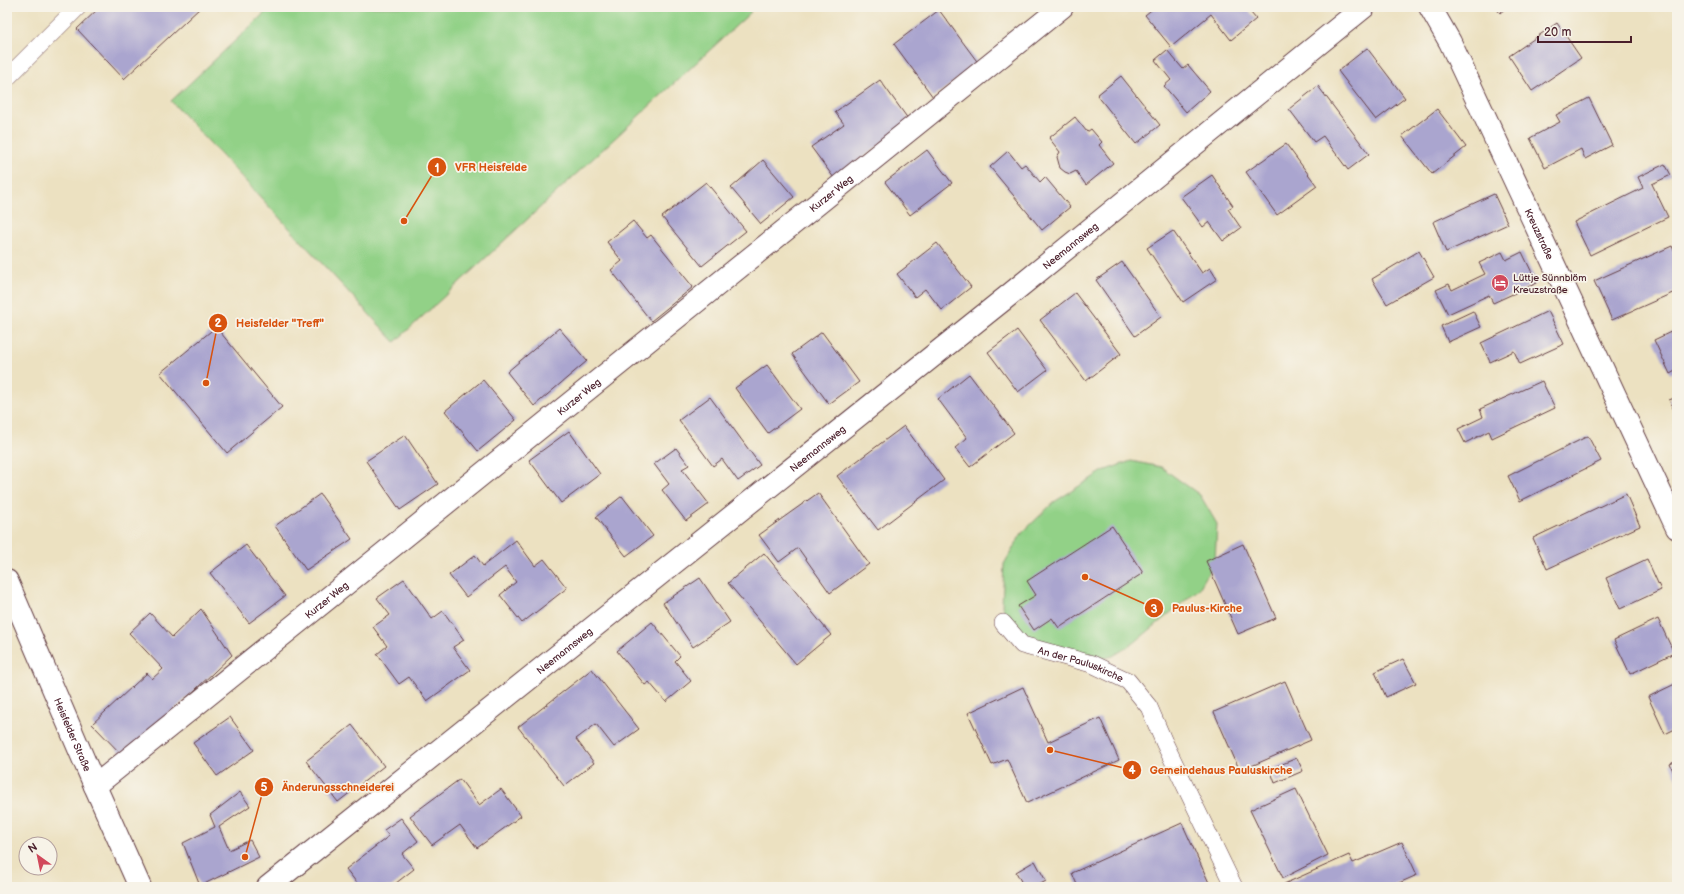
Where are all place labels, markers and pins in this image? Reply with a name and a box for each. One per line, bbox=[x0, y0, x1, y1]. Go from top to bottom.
callout: VFR Heisfelde bbox=[427, 156, 535, 179]
place label: Lüttje Sünnblöm Kreuzstraße bbox=[1513, 272, 1586, 296]
hotel icon: Lüttje Sünnblöm Kreuzstraße bbox=[1490, 273, 1510, 293]
callout: Heisfelder "Treff" bbox=[208, 312, 332, 335]
callout: Paulus-Kirche bbox=[1144, 597, 1250, 620]
callout: Gemeindehaus Pauluskirche bbox=[1122, 758, 1301, 781]
callout: Änderungsschneiderei bbox=[254, 776, 402, 799]

